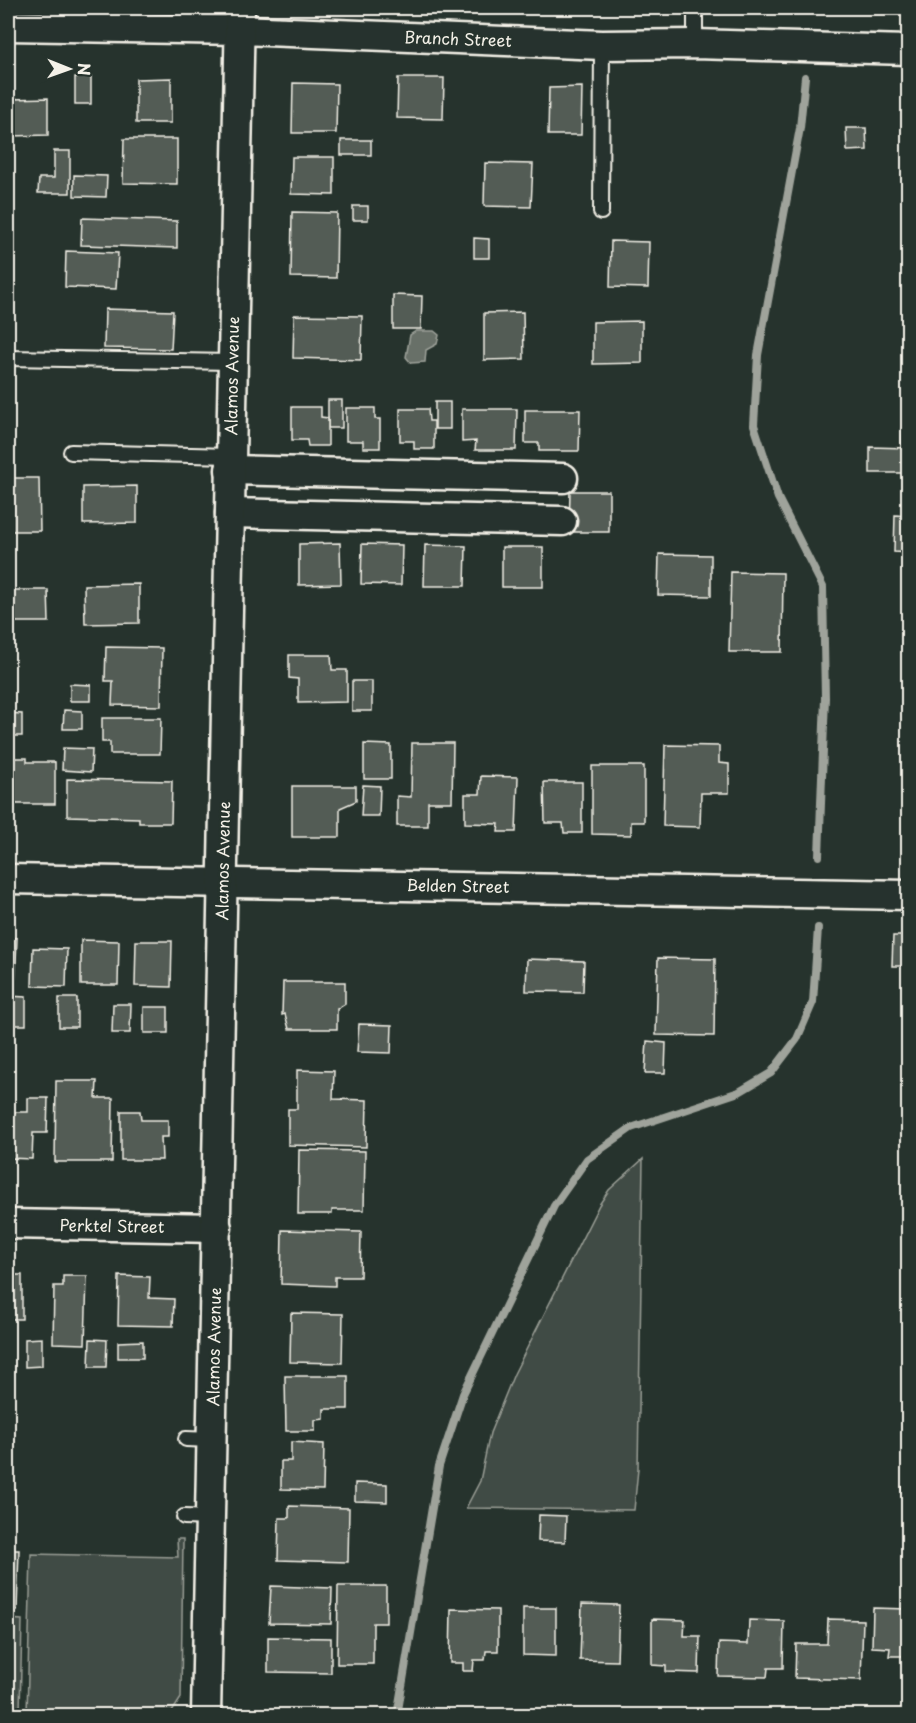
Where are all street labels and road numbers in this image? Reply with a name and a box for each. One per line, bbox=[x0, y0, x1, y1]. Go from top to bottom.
street label: Branch Street bbox=[404, 24, 513, 52]
street label: Alamos Avenue bbox=[218, 316, 244, 436]
street label: Alamos Avenue bbox=[209, 801, 235, 921]
street label: Belden Street bbox=[406, 872, 510, 898]
street label: Perktel Street bbox=[59, 1212, 165, 1238]
street label: Alamos Avenue bbox=[200, 1287, 226, 1407]

